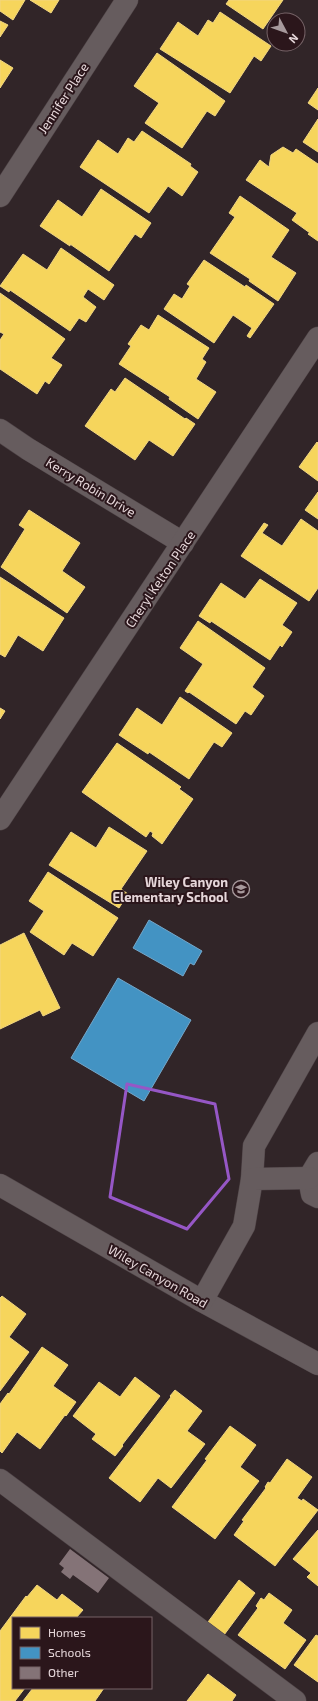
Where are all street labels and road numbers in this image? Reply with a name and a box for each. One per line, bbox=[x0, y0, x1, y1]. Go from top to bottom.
street label: Jennifer Place bbox=[34, 60, 92, 136]
street label: Kerry Robin Drive bbox=[43, 454, 139, 520]
street label: Cheryl Kelton Place bbox=[122, 527, 198, 630]
street label: Wiley Canyon Road bbox=[105, 1241, 211, 1311]

